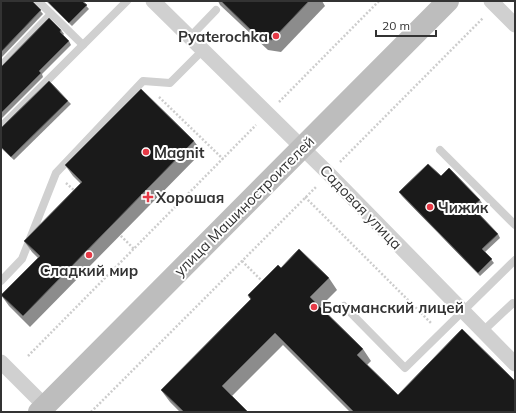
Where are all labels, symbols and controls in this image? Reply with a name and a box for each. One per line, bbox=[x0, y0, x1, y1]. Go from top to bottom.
scale bar bbox=[376, 12, 436, 38]
text: 20 m bbox=[382, 18, 410, 33]
place label: Pyaterochka bbox=[178, 27, 268, 46]
marker: Pyaterochka bbox=[271, 31, 281, 41]
street label: улица Машиностроителей bbox=[170, 132, 318, 280]
place label: Magnit bbox=[154, 143, 205, 162]
marker: Magnit bbox=[141, 147, 151, 157]
street label: Садовая улица bbox=[316, 161, 406, 253]
place label: Хорошая bbox=[155, 188, 224, 207]
marker: Хорошая bbox=[143, 192, 153, 202]
place label: Чижик bbox=[438, 198, 489, 217]
marker: Чижик bbox=[425, 202, 435, 212]
marker: Сладкий мир bbox=[84, 250, 94, 260]
place label: Сладкий мир bbox=[40, 261, 138, 280]
place label: Бауманский лицей bbox=[322, 298, 464, 317]
marker: Бауманский лицей bbox=[309, 302, 319, 312]

